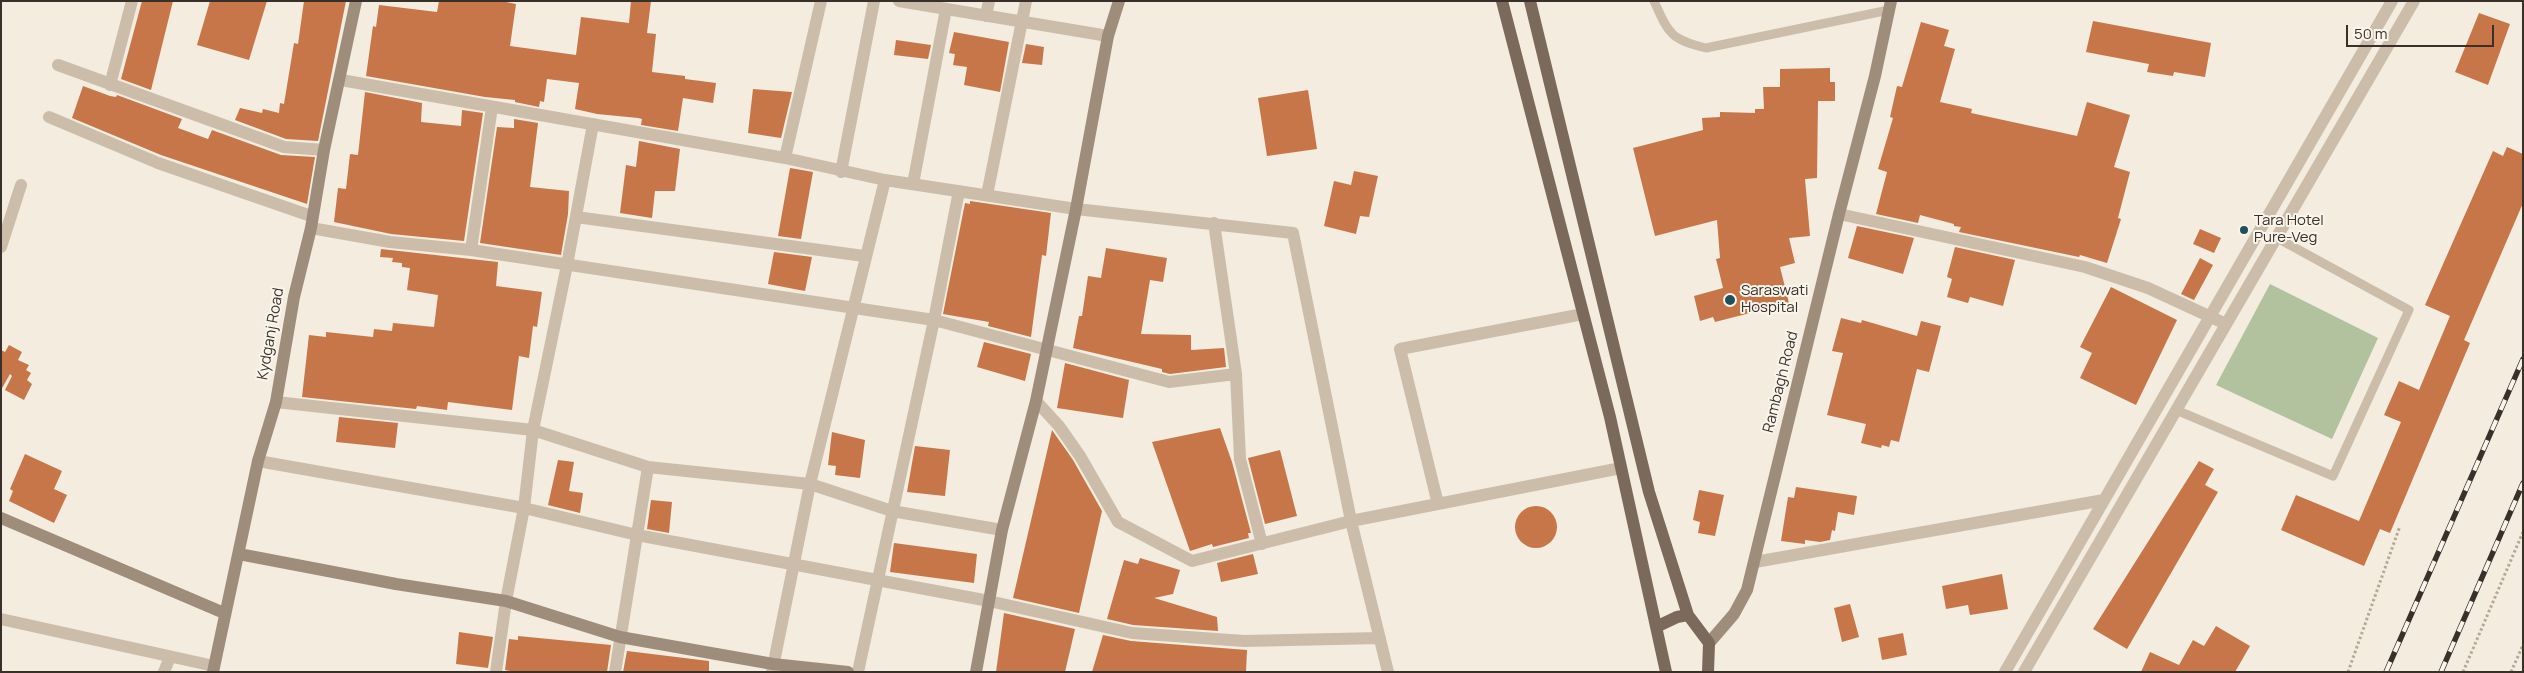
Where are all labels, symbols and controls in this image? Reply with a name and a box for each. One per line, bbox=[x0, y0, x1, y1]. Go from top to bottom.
scale bar bbox=[2349, 15, 2496, 47]
text: 50 m bbox=[2354, 23, 2388, 44]
place label: Tara Hotel Pure-Veg bbox=[2254, 212, 2324, 247]
marker: Tara Hotel Pure-Veg bbox=[2238, 224, 2250, 236]
place label: Saraswati Hospital bbox=[1741, 282, 1808, 317]
street label: Kydganj Road bbox=[254, 287, 288, 381]
marker: Saraswati Hospital bbox=[1723, 293, 1737, 307]
street label: Rambagh Road bbox=[1760, 329, 1802, 435]

